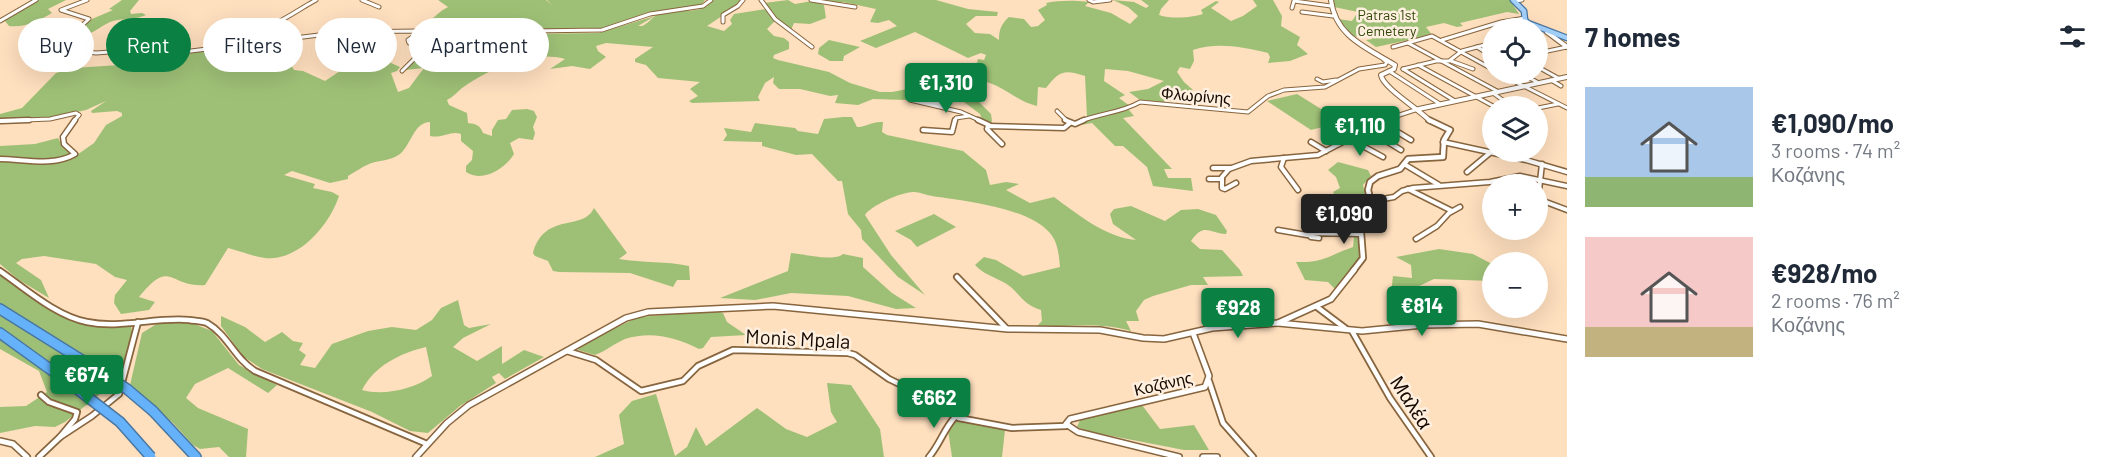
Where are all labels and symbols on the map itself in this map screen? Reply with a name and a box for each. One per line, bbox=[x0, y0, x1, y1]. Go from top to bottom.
park label: Patras 1st Cemetery bbox=[1357, 6, 1417, 39]
pin: €1,310 bbox=[897, 63, 995, 114]
street label: Φλωρίνης bbox=[1160, 82, 1232, 108]
pin: €1,110 bbox=[1311, 106, 1409, 157]
pin: €1,090 bbox=[1295, 194, 1393, 245]
pin: €814 bbox=[1386, 286, 1458, 337]
pin: €928 bbox=[1202, 288, 1274, 339]
street label: Monis Mpala bbox=[745, 323, 851, 353]
pin: €674 bbox=[51, 355, 123, 406]
street label: Κοζάνης bbox=[1132, 367, 1194, 400]
street label: Μαλέα bbox=[1386, 371, 1438, 433]
pin: €662 bbox=[898, 378, 970, 429]

